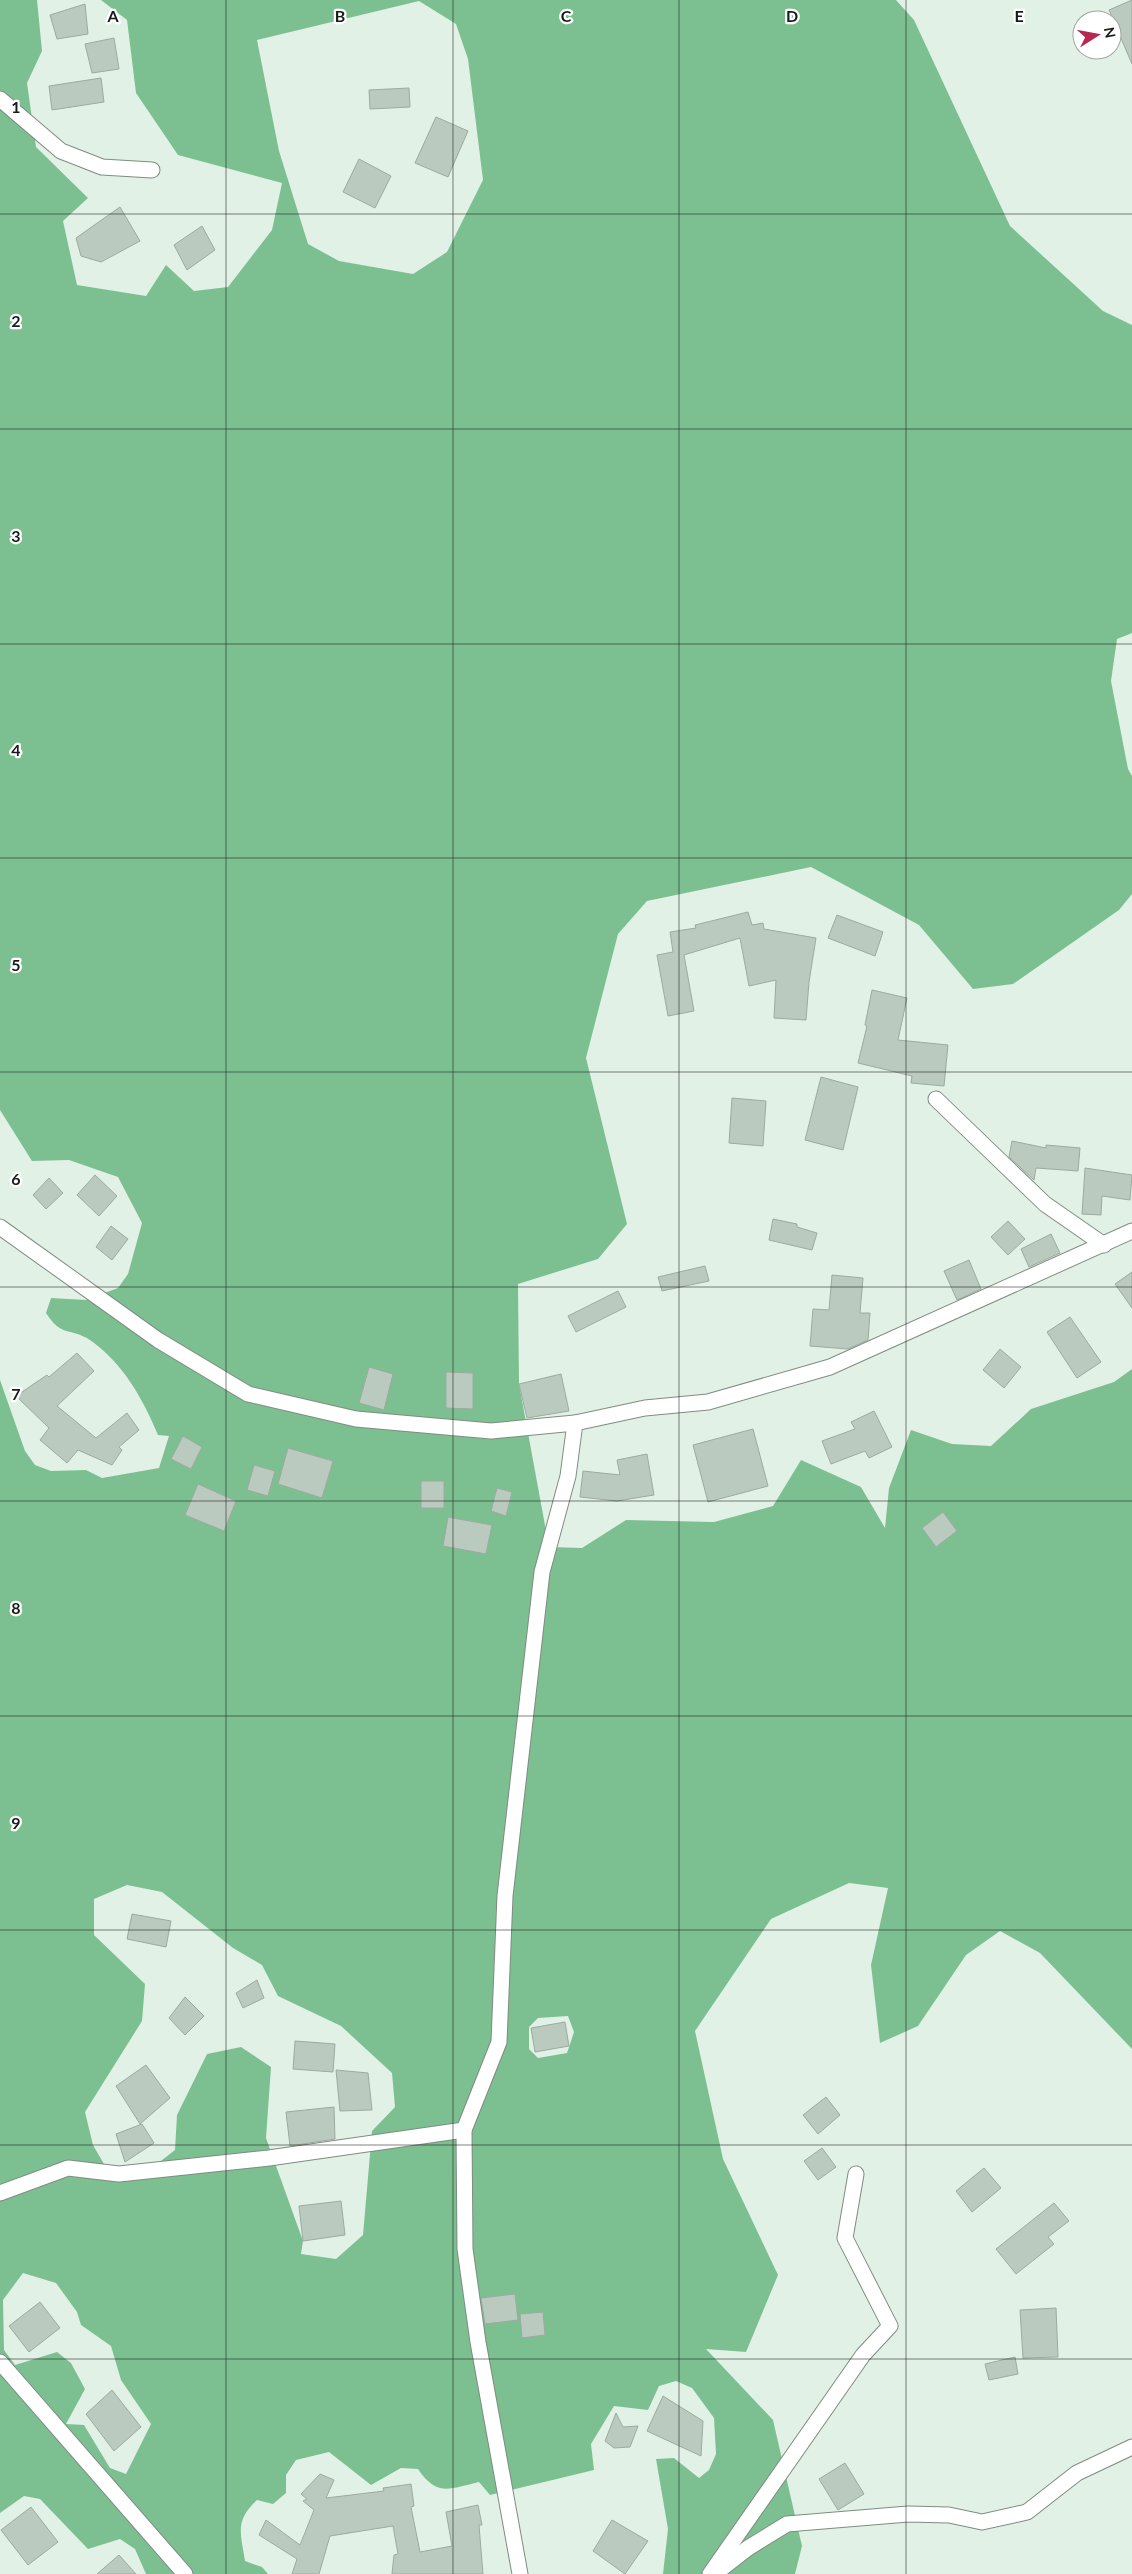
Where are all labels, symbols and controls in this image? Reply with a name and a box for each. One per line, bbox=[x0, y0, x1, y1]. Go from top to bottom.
text: A bbox=[106, 6, 119, 25]
text: B bbox=[335, 6, 345, 25]
text: C bbox=[561, 6, 572, 25]
text: D bbox=[786, 6, 798, 25]
text: E bbox=[1014, 6, 1024, 25]
north arrow bbox=[1072, 10, 1122, 60]
text: N bbox=[1101, 26, 1120, 39]
text: 1 bbox=[11, 97, 21, 116]
text: 2 bbox=[11, 311, 21, 330]
text: 3 bbox=[11, 526, 21, 545]
text: 4 bbox=[11, 740, 21, 759]
text: 5 bbox=[11, 955, 21, 974]
text: 6 bbox=[11, 1169, 21, 1188]
text: 7 bbox=[11, 1384, 21, 1403]
text: 8 bbox=[11, 1598, 21, 1617]
text: 9 bbox=[11, 1813, 21, 1832]

